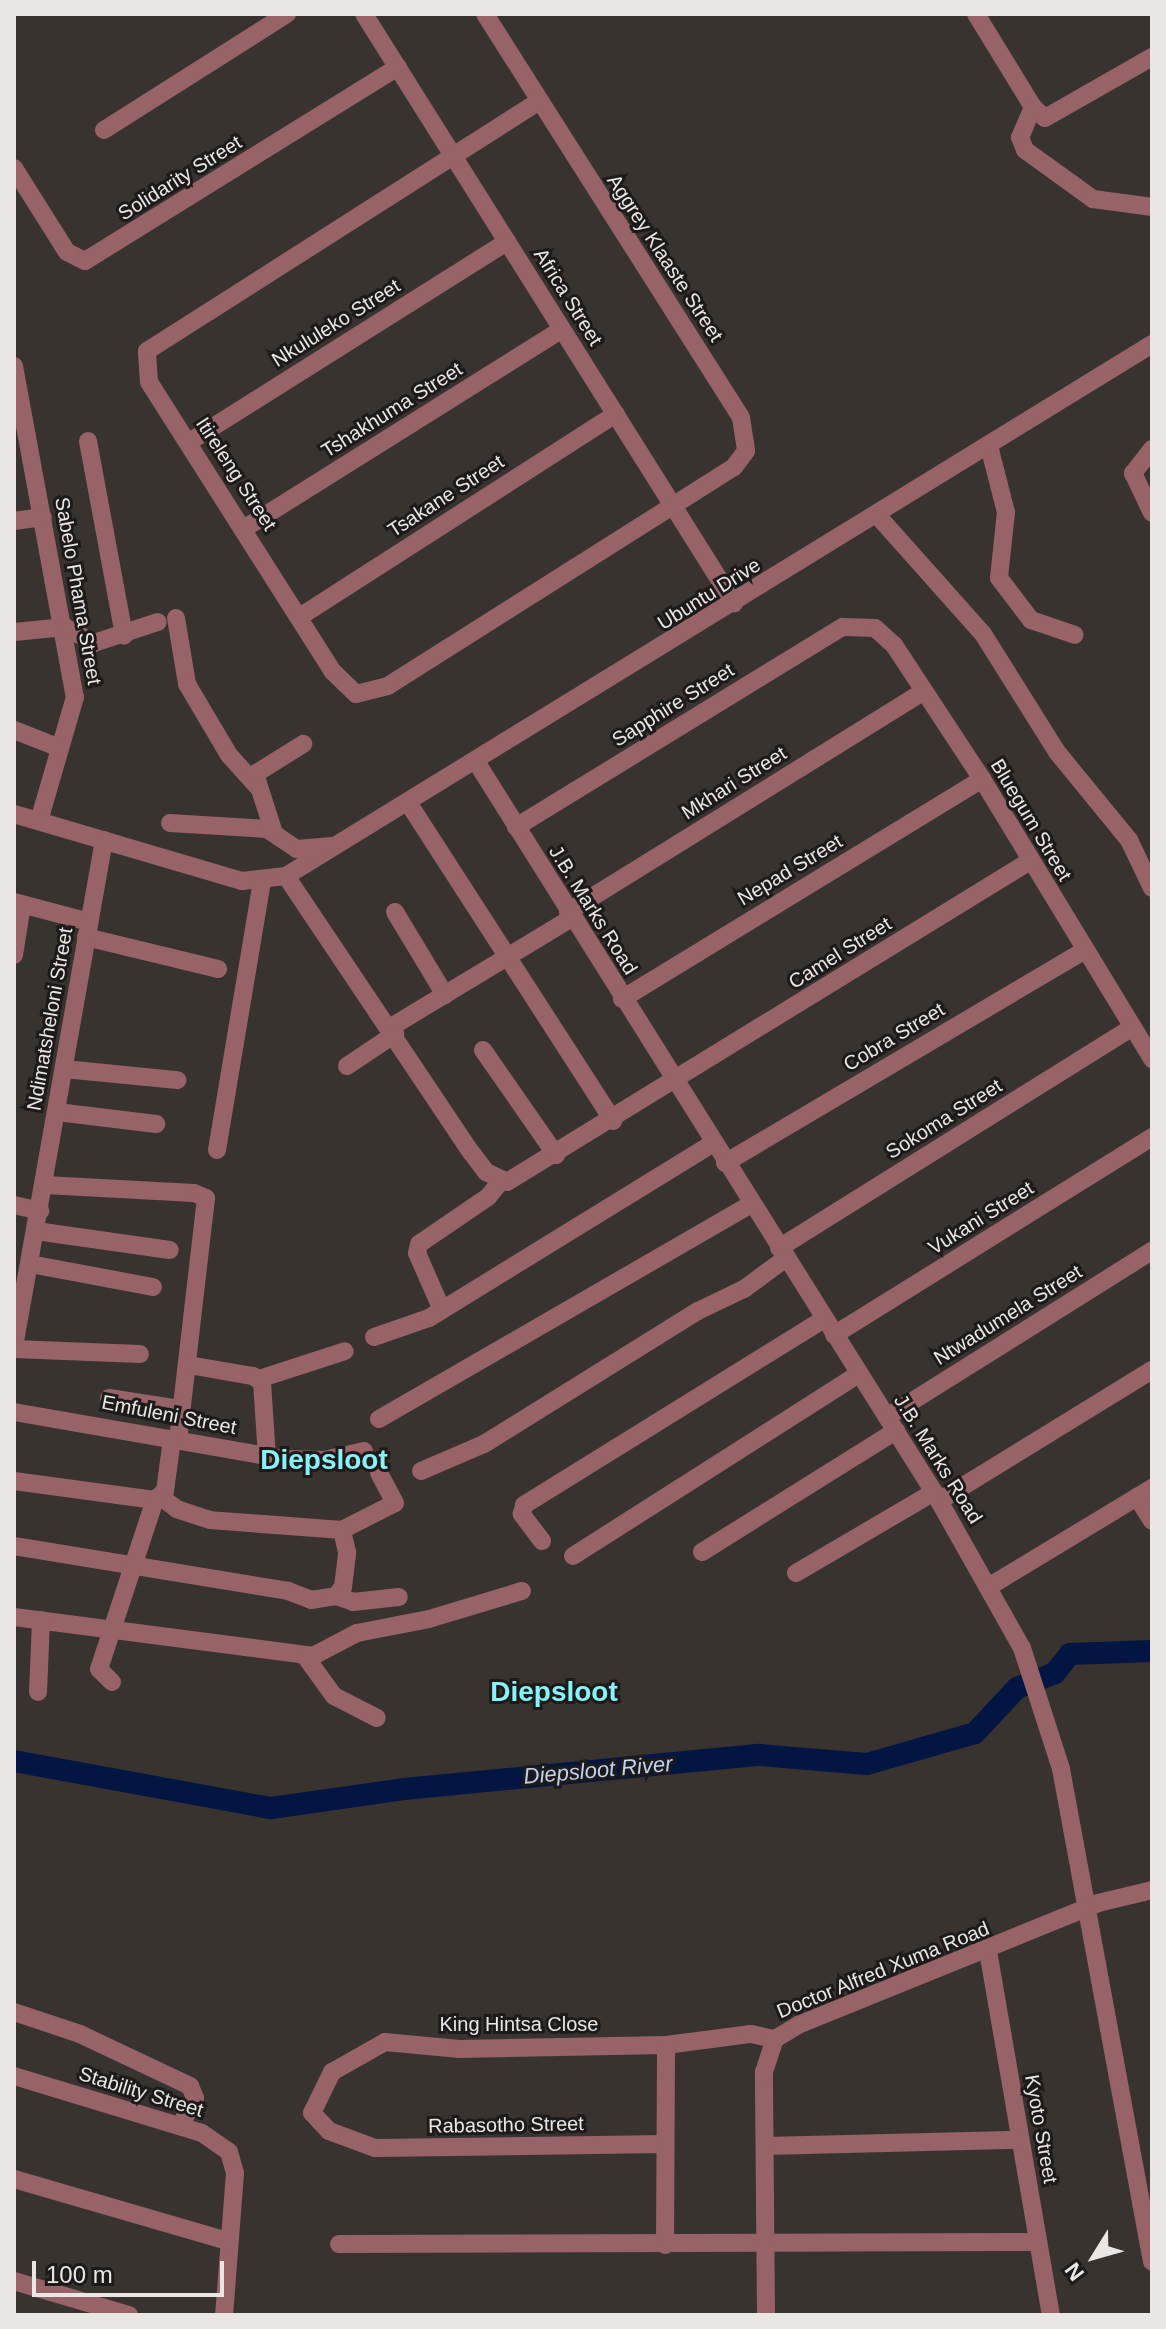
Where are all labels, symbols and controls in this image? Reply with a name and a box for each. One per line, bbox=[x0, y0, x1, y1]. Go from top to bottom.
street label: Solidarity Street bbox=[114, 130, 246, 226]
street label: Aggrey Klaaste Street bbox=[602, 170, 728, 346]
street label: Africa Street bbox=[529, 244, 607, 350]
street label: Nkululeko Street bbox=[267, 274, 405, 372]
street label: Tshakhuma Street bbox=[317, 357, 467, 463]
street label: Itireleng Street bbox=[191, 413, 281, 535]
street label: Tsakane Street bbox=[384, 450, 508, 542]
street label: Sabelo Phama Street bbox=[50, 495, 106, 687]
street label: Ubuntu Drive bbox=[653, 553, 765, 635]
street label: Sapphire Street bbox=[608, 658, 738, 752]
street label: Mkhari Street bbox=[677, 741, 791, 825]
street label: Bluegum Street bbox=[985, 755, 1077, 885]
street label: Nepad Street bbox=[733, 829, 847, 911]
street label: J.B. Marks Road bbox=[544, 841, 642, 979]
street label: Camel Street bbox=[784, 912, 896, 994]
street label: Ndimatsheloni Street bbox=[22, 926, 78, 1112]
street label: Cobra Street bbox=[839, 998, 949, 1076]
street label: Sokoma Street bbox=[882, 1074, 1006, 1164]
street label: Vukani Street bbox=[924, 1176, 1038, 1260]
street label: Ntwadumela Street bbox=[930, 1260, 1086, 1370]
street label: Emfuleni Street bbox=[100, 1390, 238, 1440]
street label: J.B. Marks Road bbox=[889, 1390, 987, 1528]
district label: Diepsloot bbox=[260, 1443, 388, 1477]
district label: Diepsloot bbox=[490, 1675, 618, 1709]
water label: Diepsloot River bbox=[523, 1750, 673, 1790]
street label: Doctor Alfred Xuma Road bbox=[773, 1916, 993, 2024]
street label: King Hintsa Close bbox=[440, 2012, 598, 2036]
street label: Stability Street bbox=[76, 2062, 206, 2122]
street label: Kyoto Street bbox=[1020, 2073, 1062, 2185]
street label: Rabasotho Street bbox=[428, 2112, 584, 2138]
north arrow bbox=[1054, 2217, 1134, 2297]
scale bar bbox=[36, 2245, 228, 2295]
text: N bbox=[1060, 2258, 1089, 2286]
text: 100 m bbox=[46, 2261, 113, 2288]

